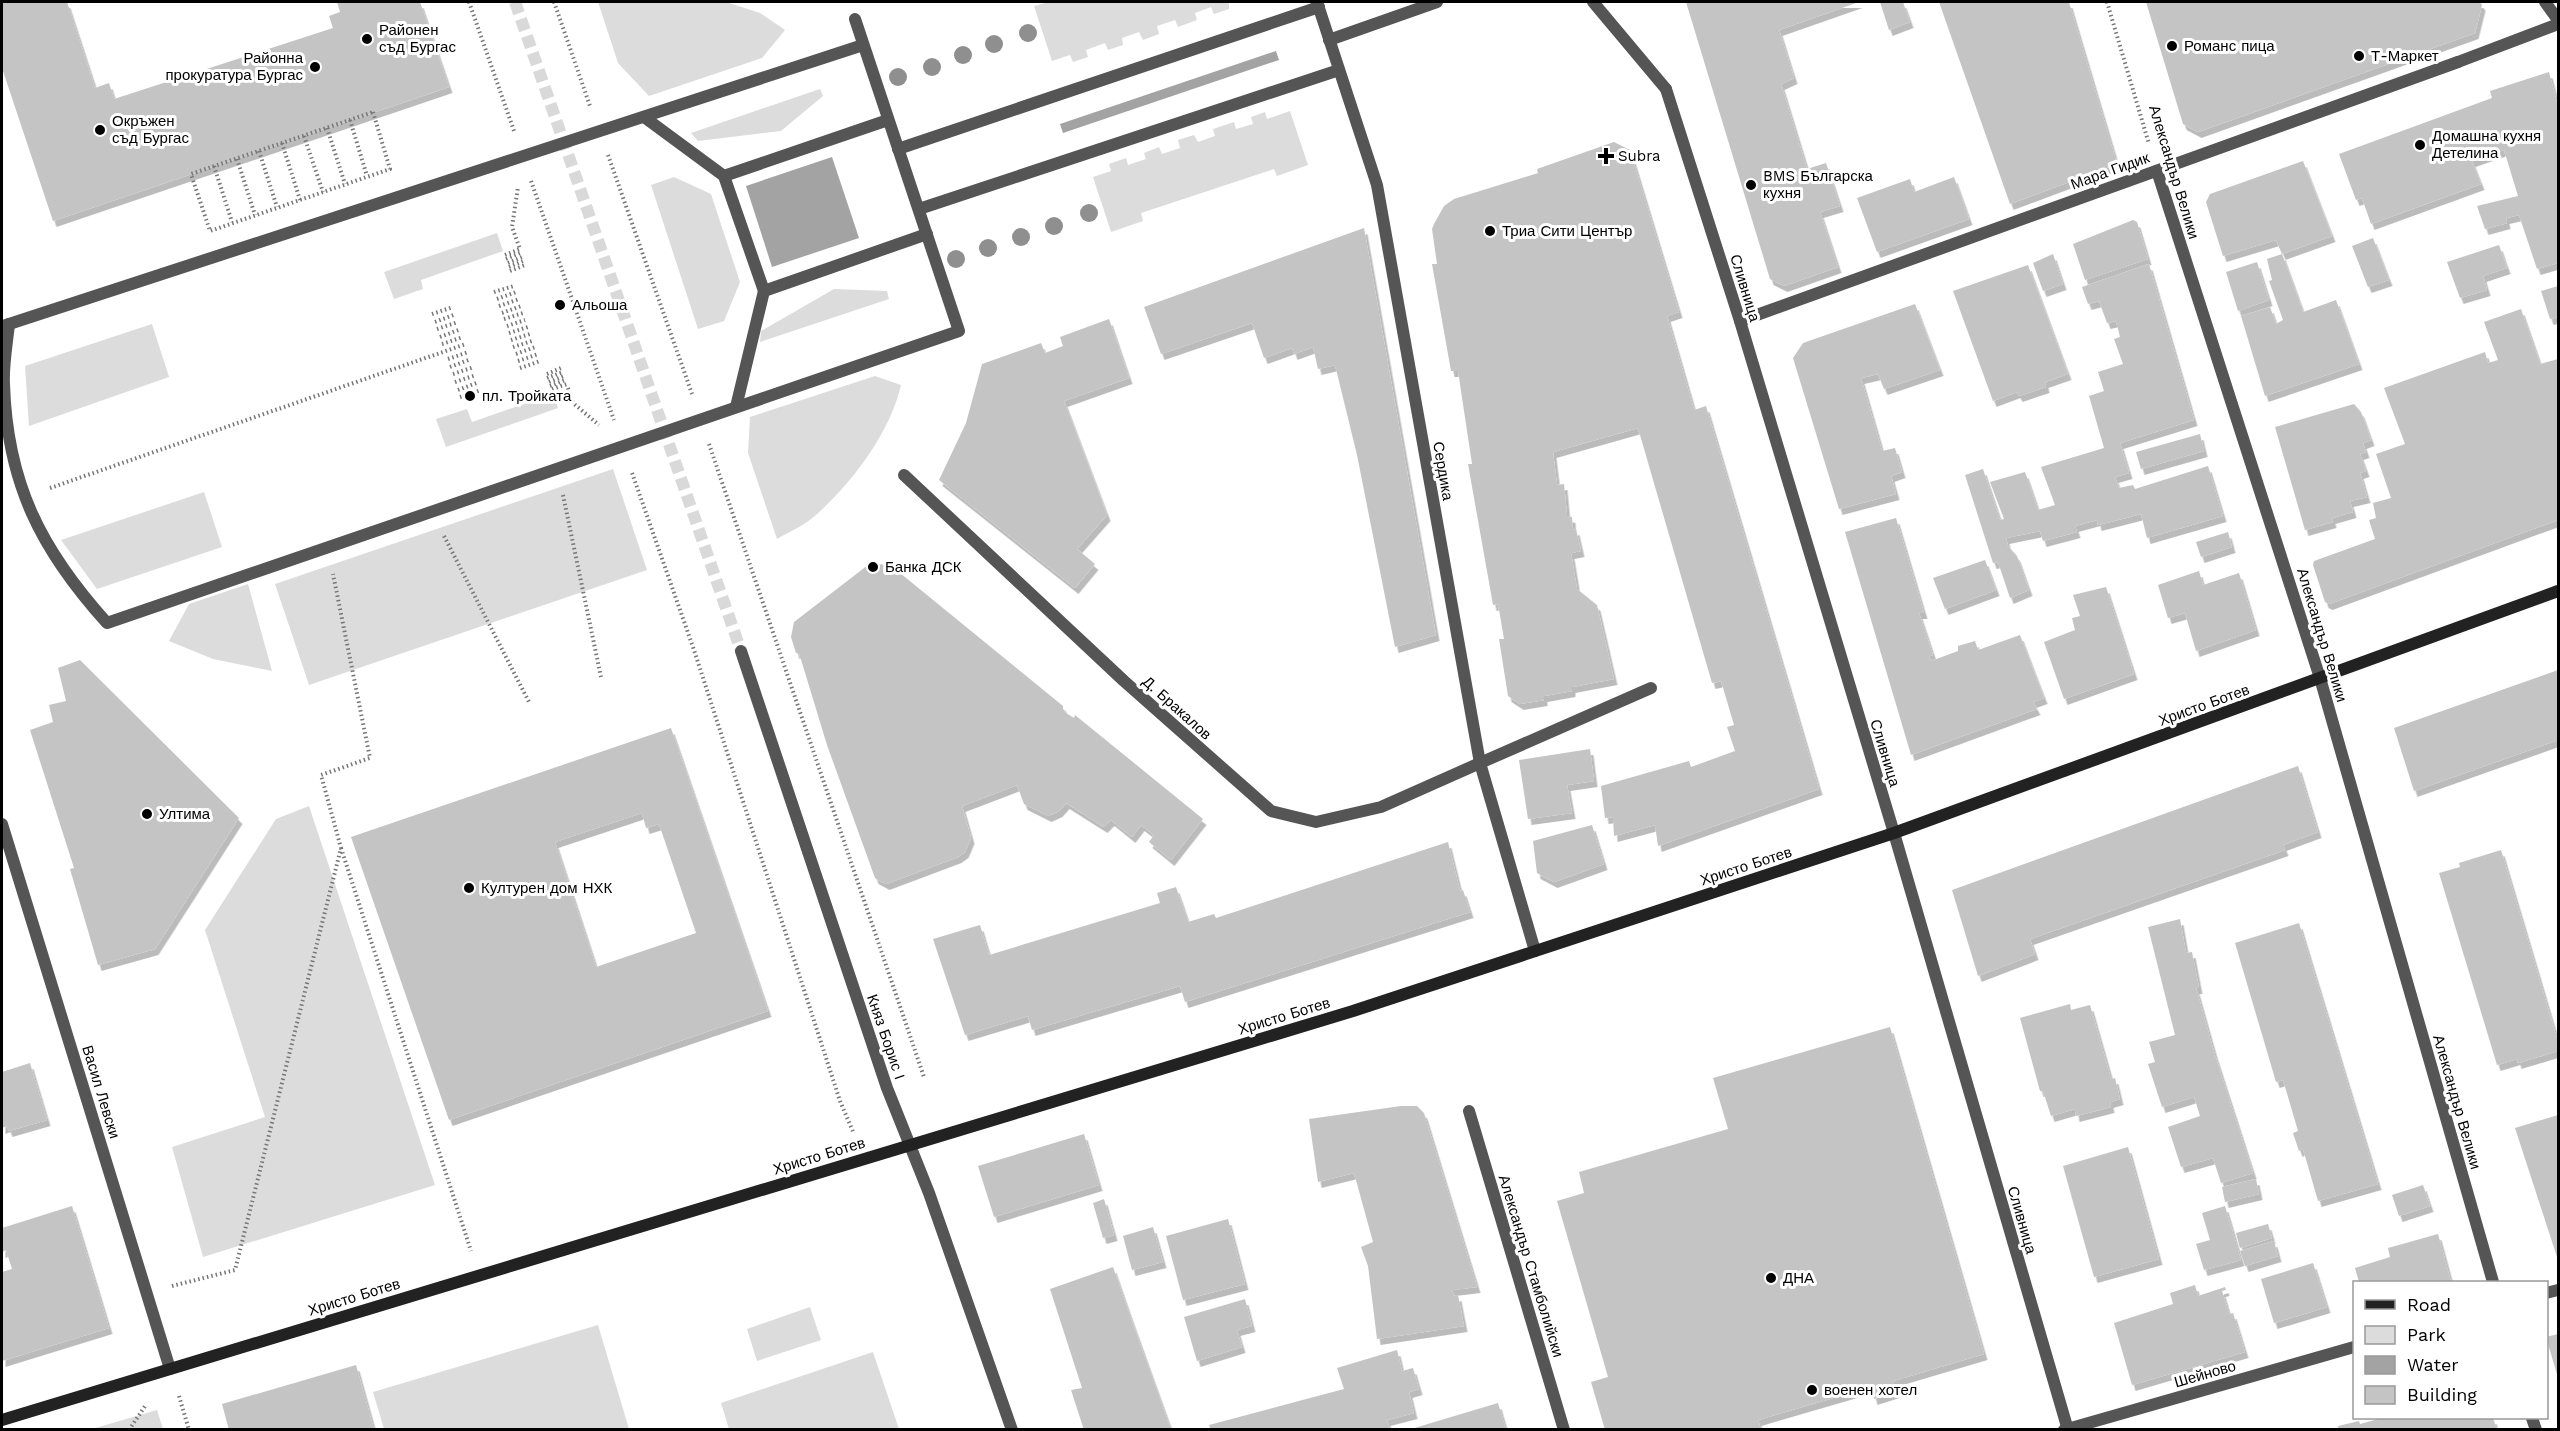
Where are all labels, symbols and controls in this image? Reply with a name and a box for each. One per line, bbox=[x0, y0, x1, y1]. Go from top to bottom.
place label: Районен съд Бургас bbox=[379, 21, 456, 56]
marker: Районен съд Бургас bbox=[360, 32, 374, 46]
place label: Романс пица bbox=[2184, 37, 2275, 55]
marker: Романс пица bbox=[2165, 39, 2179, 53]
place label: Т-Маркет bbox=[2371, 47, 2439, 65]
place label: Районна прокуратура Бургас bbox=[165, 49, 304, 84]
marker: Т-Маркет bbox=[2352, 49, 2366, 63]
marker: Районна прокуратура Бургас bbox=[308, 60, 322, 74]
street label: Александър Велики bbox=[2145, 103, 2203, 241]
place label: Окръжен съд Бургас bbox=[112, 112, 189, 147]
marker: Окръжен съд Бургас bbox=[93, 123, 107, 137]
place label: Домашна кухня Детелина bbox=[2432, 127, 2541, 162]
marker: Домашна кухня Детелина bbox=[2413, 138, 2427, 152]
place label: Subra bbox=[1618, 147, 1661, 165]
street label: Мара Гидик bbox=[2068, 148, 2152, 194]
marker: Subra bbox=[1599, 149, 1613, 163]
place label: BMS Българска кухня bbox=[1763, 167, 1874, 202]
marker: BMS Българска кухня bbox=[1744, 178, 1758, 192]
place label: Триа Сити Център bbox=[1502, 222, 1632, 240]
marker: Триа Сити Център bbox=[1483, 224, 1497, 238]
street label: Сливница bbox=[1726, 252, 1764, 325]
place label: Альоша bbox=[572, 296, 628, 314]
marker: Альоша bbox=[553, 298, 567, 312]
place label: пл. Тройката bbox=[482, 387, 572, 405]
marker: пл. Тройката bbox=[463, 389, 477, 403]
street label: Сердика bbox=[1429, 440, 1457, 503]
place label: Банка ДСК bbox=[885, 558, 962, 576]
marker: Банка ДСК bbox=[866, 560, 880, 574]
street label: Александър Велики bbox=[2293, 566, 2351, 704]
street label: Д. Бракалов bbox=[1139, 672, 1215, 744]
street label: Христо Ботев bbox=[2156, 680, 2252, 730]
street label: Сливница bbox=[1866, 717, 1904, 790]
place label: Ултима bbox=[159, 805, 211, 823]
marker: Ултима bbox=[140, 807, 154, 821]
street label: Христо Ботев bbox=[1698, 843, 1794, 889]
place label: Културен дом НХК bbox=[481, 879, 612, 897]
marker: Културен дом НХК bbox=[462, 881, 476, 895]
street label: Княз Борис I bbox=[863, 992, 909, 1082]
street label: Христо Ботев bbox=[1236, 993, 1332, 1039]
street label: Александър Велики bbox=[2429, 1033, 2485, 1171]
street label: Васил Левски bbox=[78, 1043, 124, 1141]
street label: Христо Ботев bbox=[771, 1133, 867, 1179]
street label: Александър Стамболийски bbox=[1495, 1173, 1567, 1359]
street label: Сливница bbox=[2004, 1184, 2040, 1257]
place label: ДНА bbox=[1783, 1269, 1814, 1287]
marker: ДНА bbox=[1764, 1271, 1778, 1285]
street label: Христо Ботев bbox=[306, 1274, 402, 1320]
legend bbox=[2353, 1281, 2548, 1419]
text: Road bbox=[2407, 1294, 2451, 1315]
text: Park bbox=[2407, 1324, 2446, 1345]
text: Water bbox=[2407, 1354, 2459, 1375]
street label: Шейново bbox=[2172, 1357, 2238, 1391]
place label: военен хотел bbox=[1824, 1381, 1917, 1399]
marker: военен хотел bbox=[1805, 1383, 1819, 1397]
text: Building bbox=[2407, 1384, 2477, 1405]

